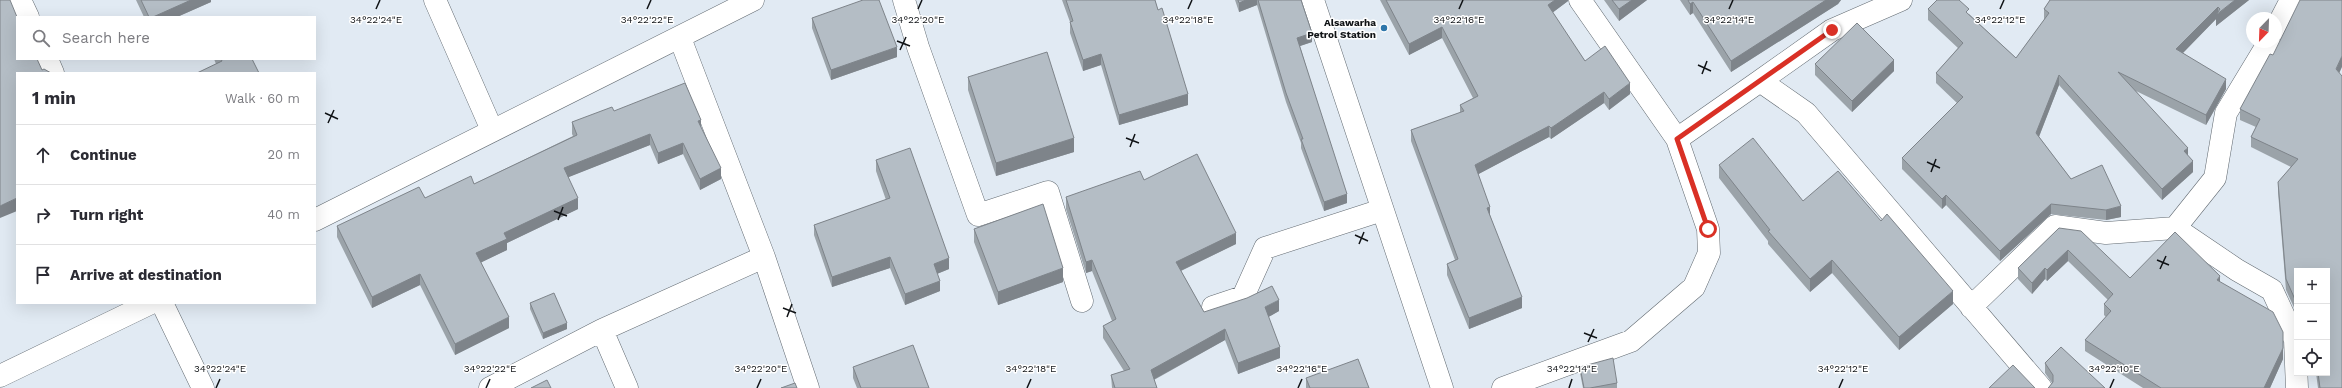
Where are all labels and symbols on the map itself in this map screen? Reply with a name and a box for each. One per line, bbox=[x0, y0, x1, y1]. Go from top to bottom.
north arrow bbox=[2246, 12, 2282, 48]
text: 34°22'24"E bbox=[350, 14, 402, 25]
text: 34°22'22"E bbox=[621, 14, 673, 25]
text: 34°22'20"E bbox=[892, 14, 945, 25]
text: 34°22'18"E bbox=[1162, 14, 1214, 25]
text: 34°22'16"E bbox=[1434, 14, 1484, 25]
text: 34°22'14"E bbox=[1704, 14, 1754, 25]
text: 34°22'12"E bbox=[1975, 14, 2025, 25]
place label: Alsawarha Petrol Station bbox=[1307, 17, 1376, 40]
route end bbox=[1823, 21, 1841, 39]
marker: Alsawarha Petrol Station bbox=[1379, 23, 1389, 33]
route start bbox=[1699, 220, 1717, 238]
text: 34°22'24"E bbox=[194, 363, 246, 374]
text: 34°22'22"E bbox=[464, 363, 516, 374]
text: 34°22'20"E bbox=[735, 363, 788, 374]
text: 34°22'18"E bbox=[1005, 363, 1057, 374]
text: 34°22'16"E bbox=[1277, 363, 1327, 374]
text: 34°22'14"E bbox=[1547, 363, 1597, 374]
text: 34°22'12"E bbox=[1818, 363, 1868, 374]
text: 34°22'10"E bbox=[2088, 363, 2140, 374]

